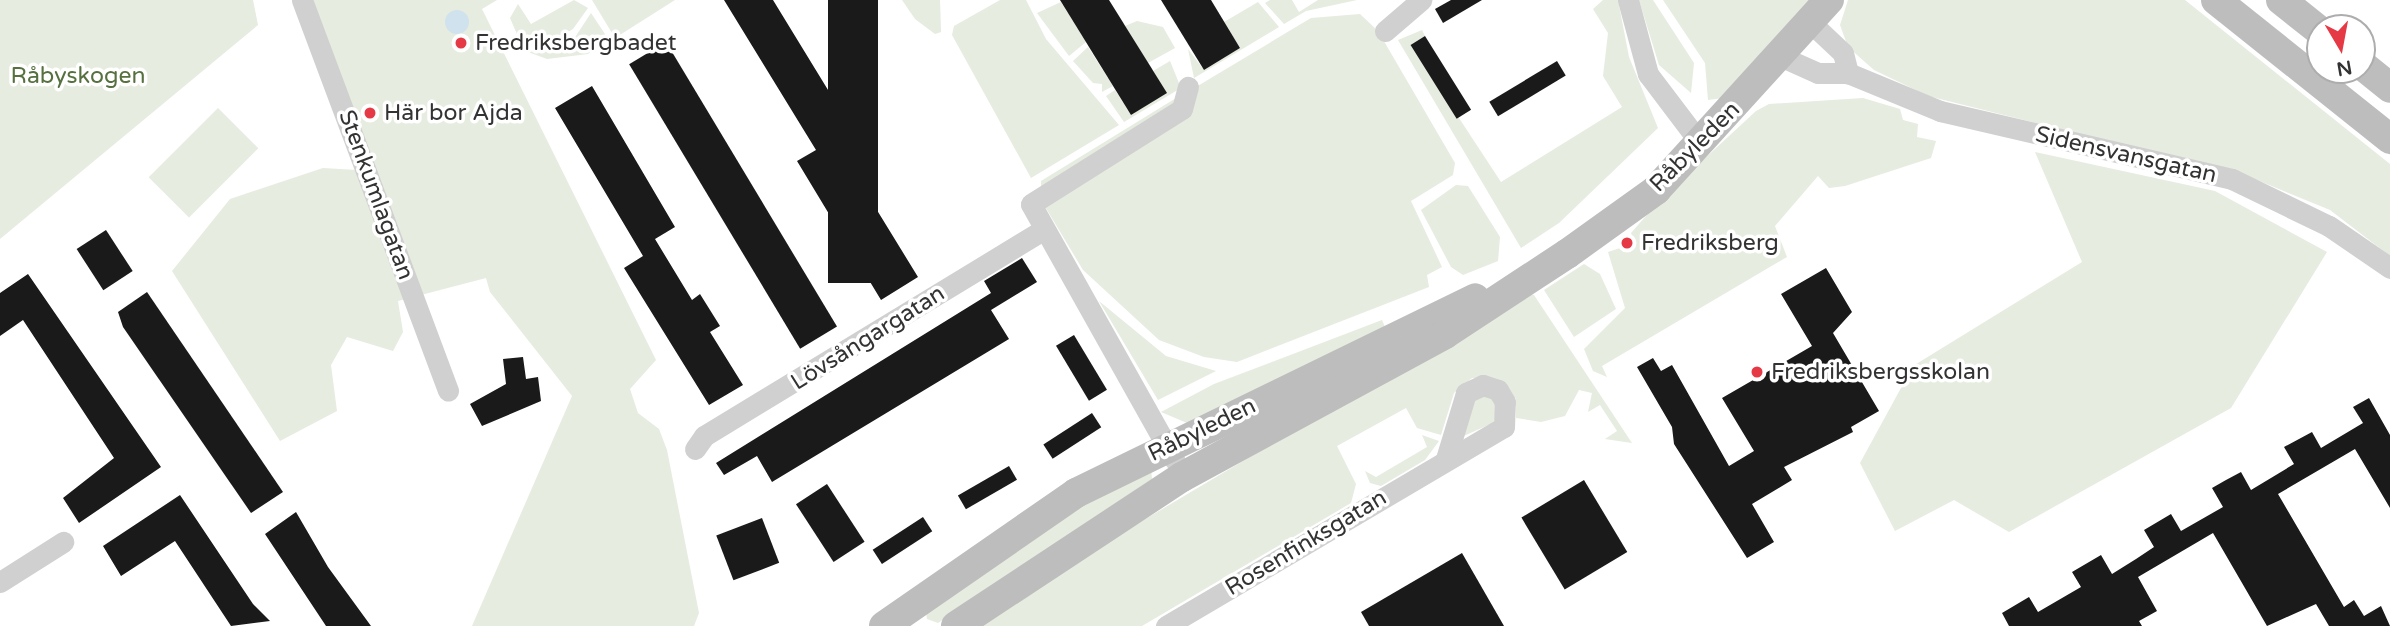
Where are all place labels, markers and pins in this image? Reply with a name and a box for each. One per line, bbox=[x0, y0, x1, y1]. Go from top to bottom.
place label: Fredriksbergbadet bbox=[475, 29, 677, 57]
marker: Fredriksbergbadet bbox=[453, 35, 469, 51]
place label: Här bor Ajda bbox=[384, 99, 523, 127]
marker: Här bor Ajda bbox=[362, 105, 378, 121]
place label: Fredriksberg bbox=[1641, 229, 1779, 257]
marker: Fredriksberg bbox=[1619, 235, 1635, 251]
place label: Fredriksbergsskolan bbox=[1771, 358, 1990, 386]
marker: Fredriksbergsskolan bbox=[1749, 364, 1765, 380]

